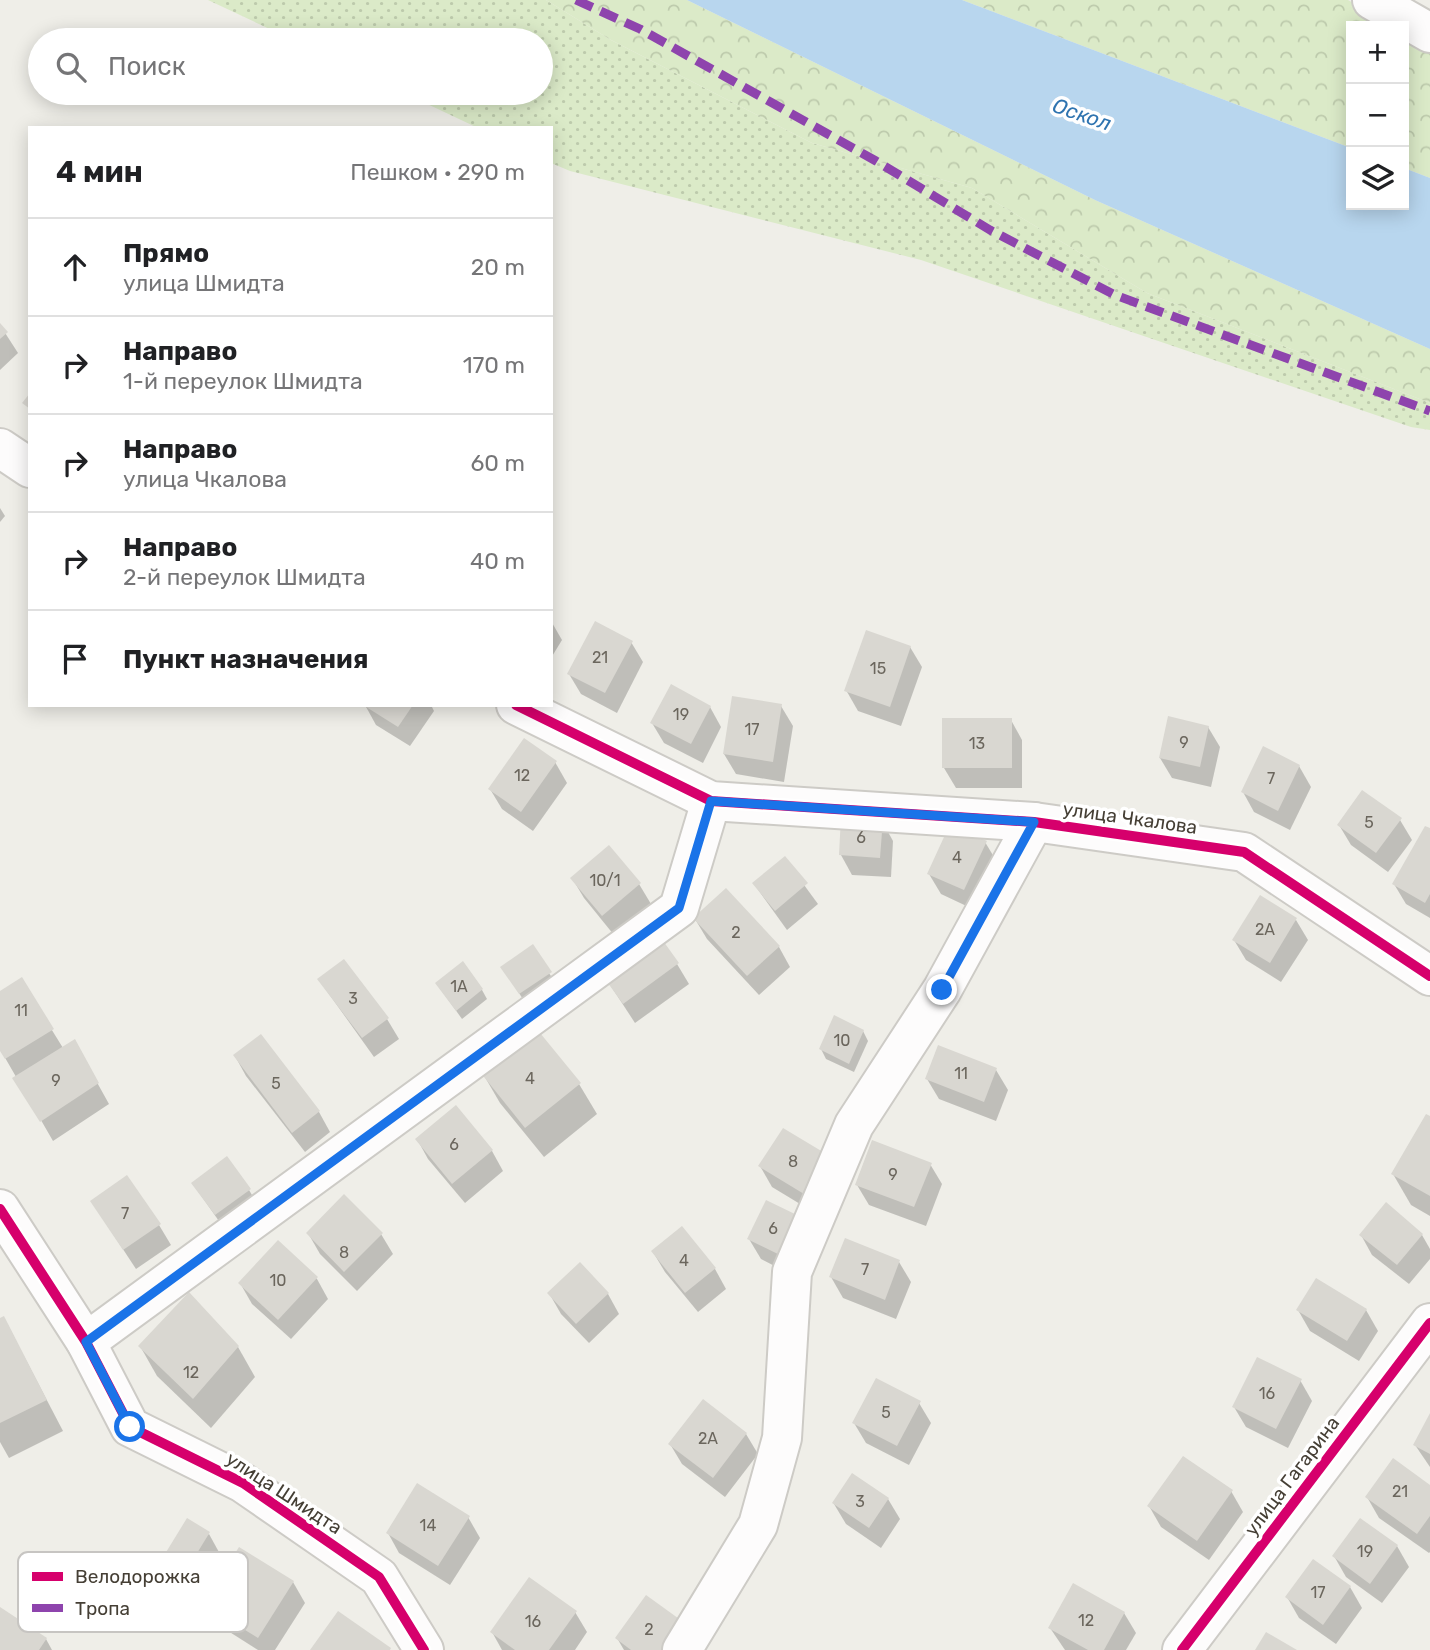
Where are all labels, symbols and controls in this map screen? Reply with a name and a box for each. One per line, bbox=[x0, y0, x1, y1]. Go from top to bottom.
map controls bbox=[1346, 21, 1409, 210]
button: + bbox=[1346, 21, 1409, 84]
search box bbox=[28, 28, 553, 105]
icon: search bbox=[52, 48, 90, 86]
text: Поиск bbox=[108, 51, 186, 82]
button: − bbox=[1346, 84, 1409, 147]
water label: Оскол bbox=[1049, 92, 1115, 136]
button: layers bbox=[1346, 147, 1409, 210]
text: 4 мин bbox=[56, 154, 143, 190]
text: Пешком · 290 m bbox=[350, 158, 525, 186]
text: Прямо bbox=[123, 238, 209, 269]
icon: ahead bbox=[56, 248, 94, 286]
text: 20 m bbox=[471, 253, 525, 281]
text: улица Шмидта bbox=[123, 269, 285, 297]
text: Направо bbox=[123, 336, 237, 367]
icon: right bbox=[56, 346, 94, 384]
text: 170 m bbox=[463, 351, 525, 379]
text: 1-й переулок Шмидта bbox=[123, 367, 363, 395]
text: Направо bbox=[123, 434, 237, 465]
icon: right bbox=[56, 444, 94, 482]
text: 60 m bbox=[470, 449, 525, 477]
text: улица Чкалова bbox=[123, 465, 287, 493]
text: Направо bbox=[123, 532, 237, 563]
icon: right bbox=[56, 542, 94, 580]
text: 40 m bbox=[470, 547, 525, 575]
text: 2-й переулок Шмидта bbox=[123, 563, 366, 591]
icon: arrive bbox=[56, 640, 94, 678]
text: Пункт назначения bbox=[123, 644, 368, 675]
house number: 21 bbox=[592, 648, 608, 667]
house number: 15 bbox=[870, 659, 886, 678]
house number: 19 bbox=[673, 705, 689, 724]
house number: 17 bbox=[744, 720, 760, 739]
house number: 9 bbox=[1179, 733, 1189, 752]
house number: 13 bbox=[969, 734, 985, 753]
house number: 12 bbox=[514, 766, 530, 785]
house number: 7 bbox=[1267, 769, 1275, 788]
street label: улица Чкалова bbox=[1061, 797, 1199, 839]
house number: 5 bbox=[1364, 813, 1374, 832]
house number: 6 bbox=[856, 828, 866, 847]
house number: 4 bbox=[952, 848, 962, 867]
house number: 10/1 bbox=[589, 871, 621, 890]
house number: 2А bbox=[1255, 920, 1275, 939]
house number: 2 bbox=[731, 923, 741, 942]
route end bbox=[926, 974, 957, 1005]
house number: 1А bbox=[450, 977, 468, 996]
house number: 3 bbox=[348, 989, 358, 1008]
house number: 11 bbox=[14, 1001, 28, 1020]
house number: 10 bbox=[833, 1031, 851, 1050]
house number: 11 bbox=[954, 1064, 968, 1083]
house number: 4 bbox=[525, 1069, 535, 1088]
house number: 9 bbox=[51, 1071, 61, 1090]
house number: 5 bbox=[271, 1074, 281, 1093]
house number: 6 bbox=[449, 1135, 459, 1154]
house number: 8 bbox=[788, 1152, 798, 1171]
house number: 9 bbox=[888, 1165, 898, 1184]
house number: 7 bbox=[121, 1204, 129, 1223]
house number: 6 bbox=[768, 1219, 778, 1238]
house number: 8 bbox=[339, 1243, 349, 1262]
house number: 4 bbox=[679, 1251, 689, 1270]
house number: 7 bbox=[861, 1260, 869, 1279]
house number: 10 bbox=[269, 1271, 287, 1290]
house number: 12 bbox=[183, 1363, 199, 1382]
house number: 16 bbox=[1259, 1384, 1276, 1403]
house number: 5 bbox=[881, 1403, 891, 1422]
route start bbox=[114, 1411, 145, 1442]
street label: улица Гагарина bbox=[1240, 1412, 1344, 1540]
house number: 2А bbox=[698, 1429, 718, 1448]
street label: улица Шмидта bbox=[222, 1447, 346, 1539]
house number: 21 bbox=[1392, 1482, 1408, 1501]
house number: 3 bbox=[855, 1492, 865, 1511]
house number: 14 bbox=[420, 1516, 436, 1535]
house number: 19 bbox=[1357, 1542, 1373, 1561]
legend bbox=[18, 1552, 248, 1632]
text: Велодорожка bbox=[75, 1565, 201, 1588]
house number: 17 bbox=[1310, 1583, 1326, 1602]
text: Тропа bbox=[75, 1597, 130, 1620]
house number: 12 bbox=[1078, 1611, 1094, 1630]
house number: 16 bbox=[525, 1612, 542, 1631]
house number: 2 bbox=[644, 1620, 654, 1639]

